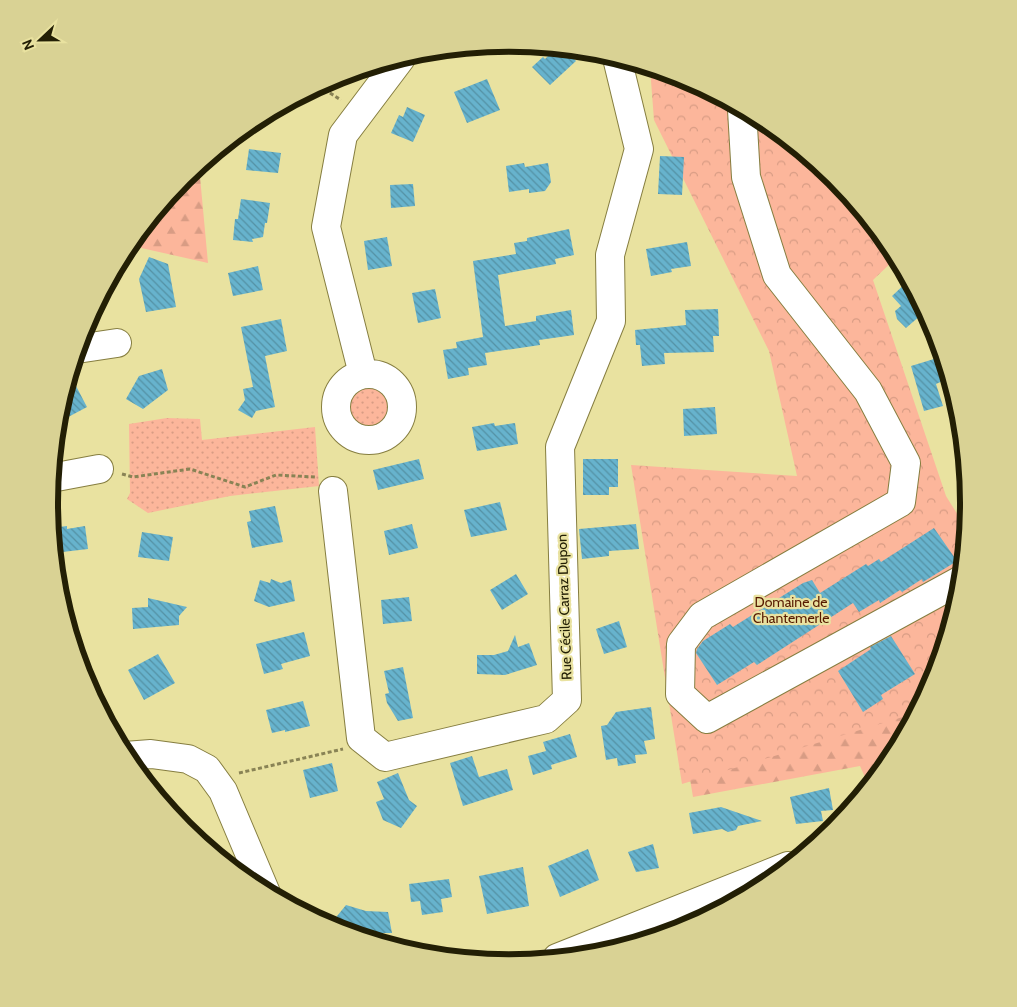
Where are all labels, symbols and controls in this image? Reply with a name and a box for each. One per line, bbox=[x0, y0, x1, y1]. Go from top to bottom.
north arrow bbox=[15, 15, 65, 65]
text: N bbox=[18, 37, 38, 53]
street label: Rue Cécile Carraz Dupon bbox=[552, 534, 576, 680]
park label: Domaine de Chantemerle bbox=[753, 593, 829, 627]

